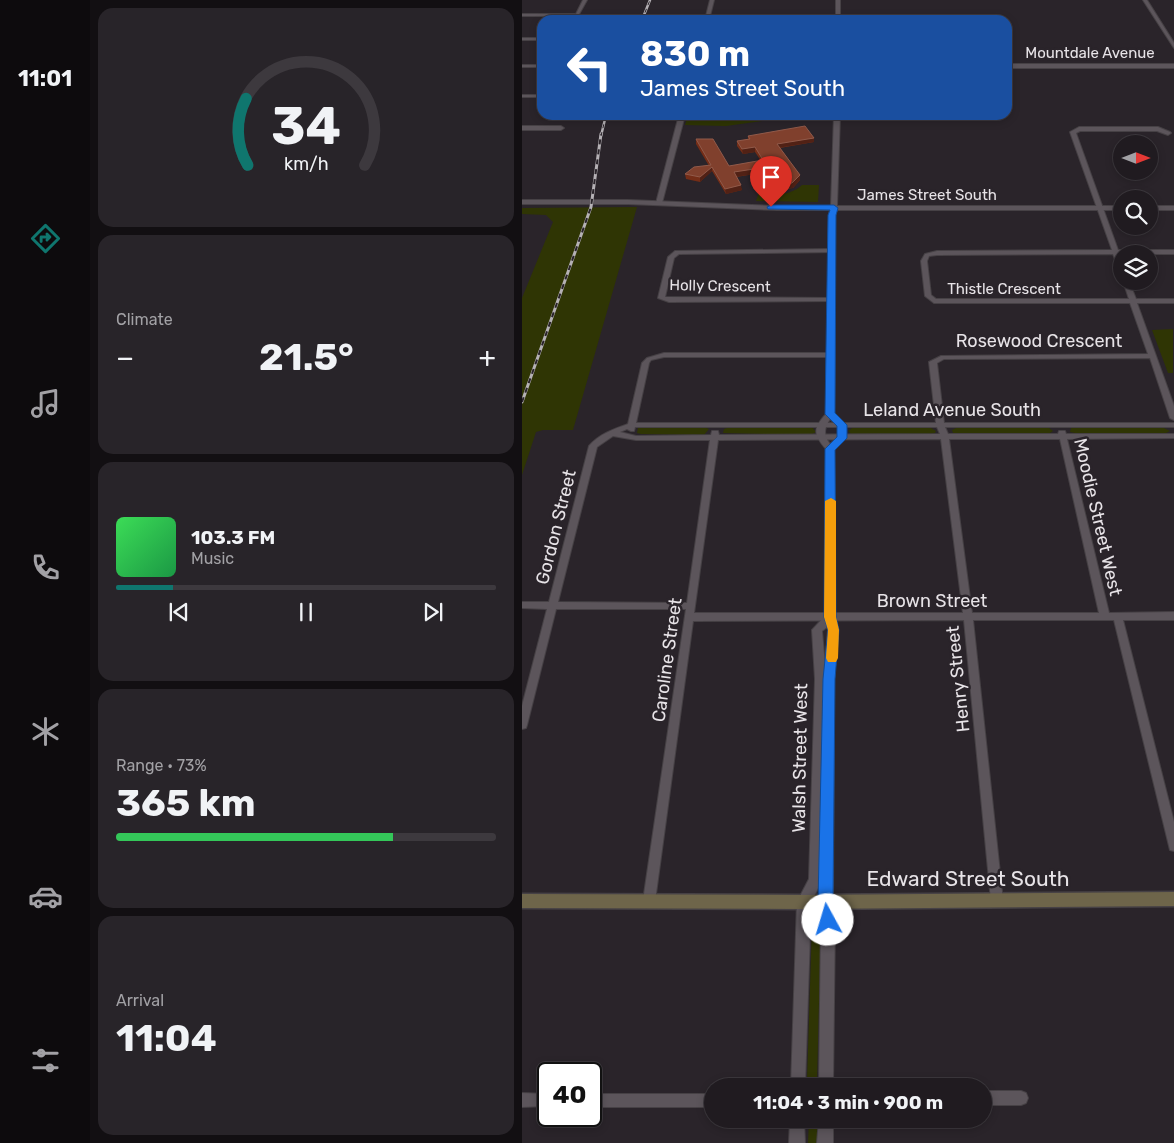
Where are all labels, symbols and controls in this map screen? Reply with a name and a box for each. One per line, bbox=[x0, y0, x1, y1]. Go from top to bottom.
text: 830 m bbox=[640, 33, 750, 75]
icon: left bbox=[557, 35, 622, 100]
street label: Mountdale Avenue bbox=[1025, 44, 1155, 62]
text: 11:01 bbox=[18, 65, 72, 92]
text: James Street South bbox=[640, 75, 845, 102]
text: 34 bbox=[271, 95, 341, 157]
north arrow bbox=[1113, 135, 1158, 180]
map controls bbox=[1113, 135, 1158, 290]
text: km/h bbox=[284, 153, 328, 174]
pin bbox=[750, 156, 792, 207]
icon: arrive bbox=[757, 163, 785, 191]
street label: James Street South bbox=[857, 186, 997, 204]
button: search bbox=[1113, 190, 1158, 235]
icon: directions bbox=[28, 221, 63, 256]
button: layers bbox=[1113, 245, 1158, 290]
street label: Holly Crescent bbox=[669, 276, 771, 296]
street label: Thistle Crescent bbox=[947, 280, 1061, 298]
text: Climate bbox=[116, 310, 173, 329]
street label: Rosewood Crescent bbox=[956, 330, 1122, 352]
text: 21.5° bbox=[259, 334, 354, 380]
text: − bbox=[116, 341, 134, 374]
text: + bbox=[479, 341, 496, 374]
icon: music bbox=[28, 386, 63, 421]
street label: Leland Avenue South bbox=[863, 399, 1041, 421]
street label: Moodie Street West bbox=[1069, 436, 1127, 598]
street label: Gordon Street bbox=[531, 467, 581, 587]
text: 103.3 FM bbox=[191, 526, 275, 549]
text: Music bbox=[191, 549, 234, 568]
icon: phone bbox=[28, 550, 63, 585]
street label: Brown Street bbox=[877, 590, 987, 612]
street label: Caroline Street bbox=[647, 597, 687, 723]
icon: previous bbox=[165, 598, 193, 626]
icon: pause bbox=[292, 598, 320, 626]
icon: next bbox=[419, 598, 447, 626]
street label: Henry Street bbox=[941, 625, 975, 733]
street label: Walsh Street West bbox=[788, 683, 812, 833]
icon: climate bbox=[28, 714, 63, 749]
text: Range · 73% bbox=[116, 756, 207, 775]
text: 365 km bbox=[116, 780, 255, 826]
street label: Edward Street South bbox=[866, 866, 1070, 891]
icon: car bbox=[28, 879, 63, 914]
position arrow bbox=[801, 893, 853, 945]
text: Arrival bbox=[116, 991, 164, 1010]
text: 11:04 bbox=[116, 1015, 217, 1061]
icon: filters bbox=[28, 1043, 63, 1078]
speed limit sign: 40 bbox=[537, 1062, 602, 1127]
text: 11:04 · 3 min · 900 m bbox=[753, 1091, 943, 1114]

